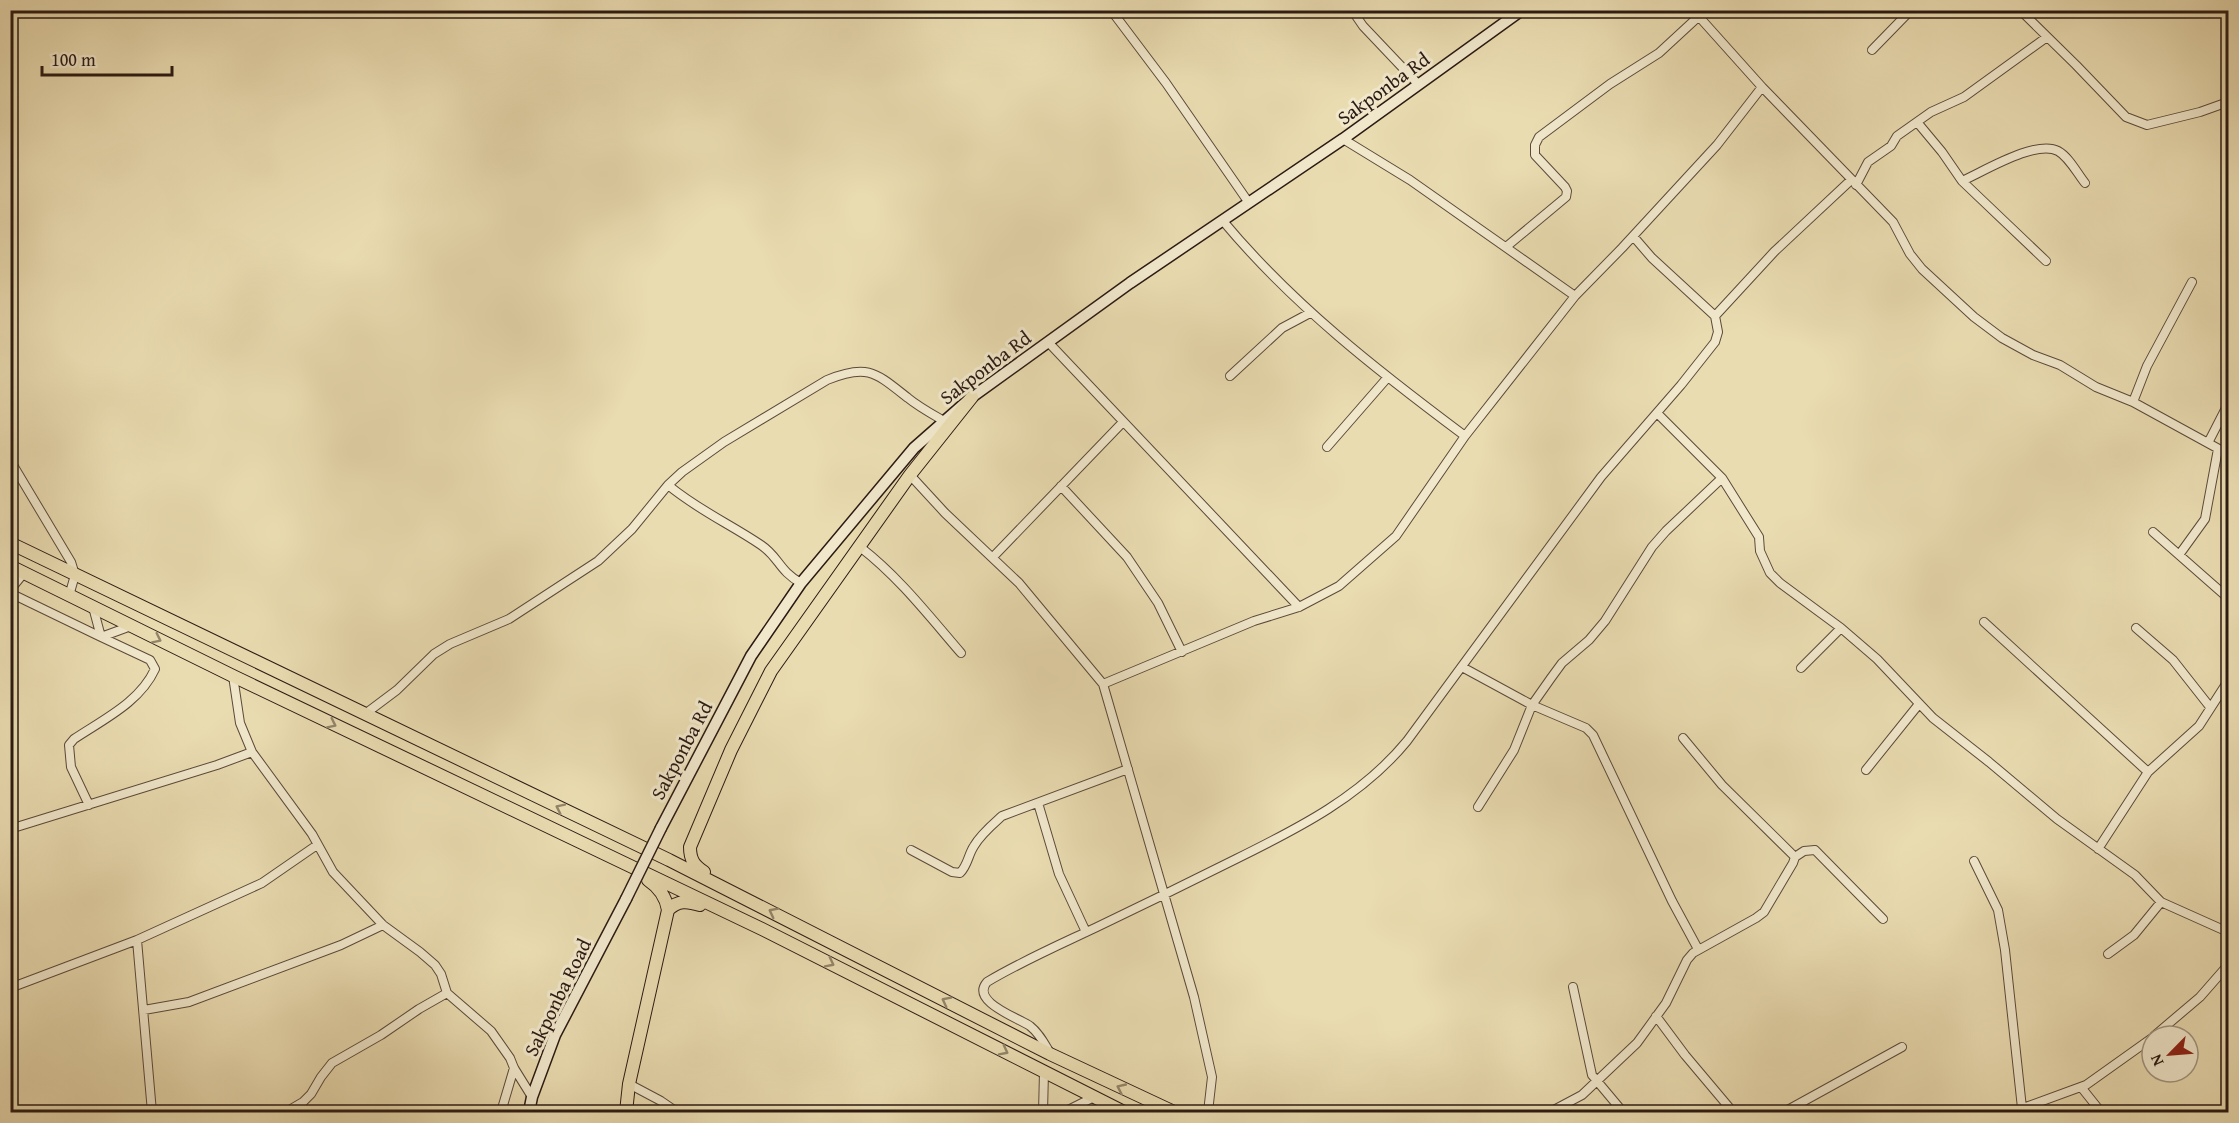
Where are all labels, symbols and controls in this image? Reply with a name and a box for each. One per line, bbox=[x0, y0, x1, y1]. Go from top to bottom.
scale bar bbox=[42, 39, 172, 77]
street label: Sakponba Rd bbox=[1331, 44, 1435, 131]
text: 100 m bbox=[51, 46, 96, 73]
street label: Sakponba Rd bbox=[933, 323, 1037, 411]
one-way arrow bbox=[150, 631, 161, 643]
street label: Sakponba Rd bbox=[643, 695, 719, 804]
one-way arrow bbox=[326, 716, 337, 728]
one-way arrow bbox=[555, 803, 566, 815]
one-way arrow bbox=[768, 908, 779, 919]
street label: Sakponba Road bbox=[516, 933, 598, 1061]
one-way arrow bbox=[823, 956, 834, 968]
one-way arrow bbox=[942, 997, 953, 1008]
north arrow bbox=[2140, 1024, 2200, 1084]
one-way arrow bbox=[997, 1044, 1008, 1056]
text: N bbox=[2143, 1050, 2170, 1070]
one-way arrow bbox=[1116, 1083, 1127, 1095]

